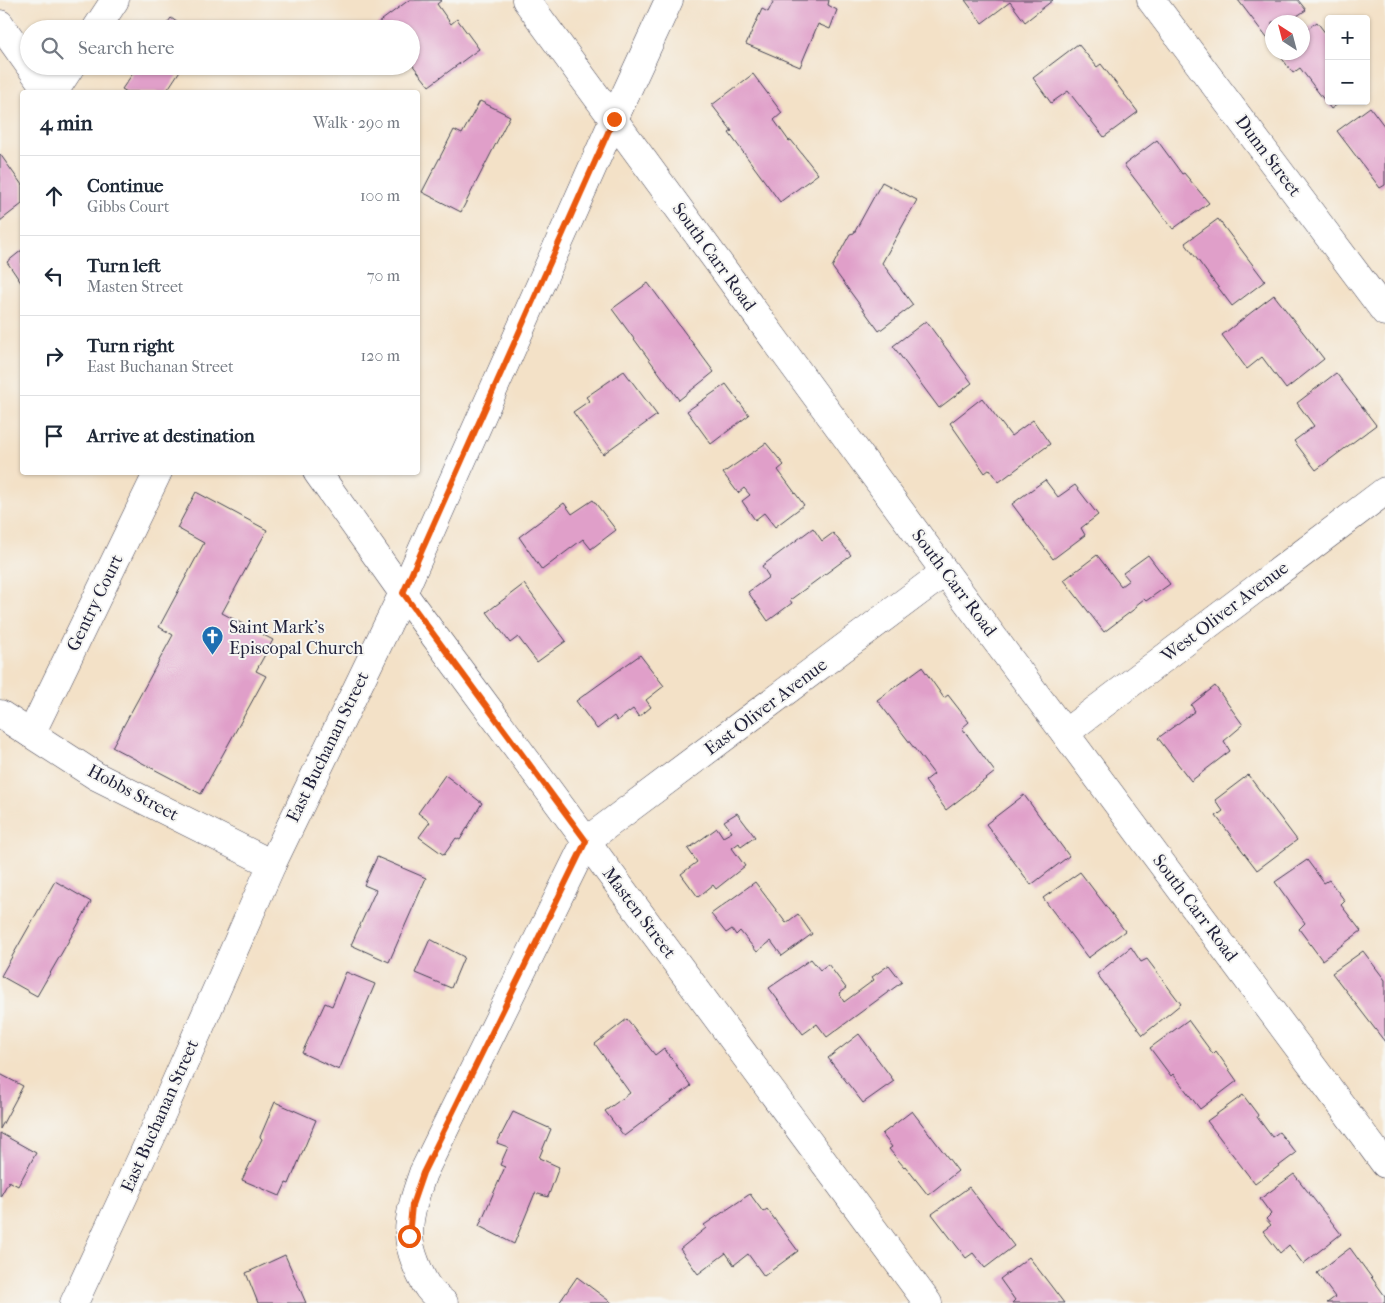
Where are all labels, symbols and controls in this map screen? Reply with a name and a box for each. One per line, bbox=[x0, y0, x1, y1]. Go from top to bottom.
north arrow bbox=[1265, 15, 1310, 60]
map controls bbox=[1325, 15, 1370, 105]
button: + bbox=[1325, 15, 1370, 60]
search box bbox=[20, 20, 420, 75]
icon: search bbox=[38, 34, 66, 62]
text: Search here bbox=[78, 37, 174, 59]
button: − bbox=[1325, 60, 1370, 105]
route end bbox=[603, 108, 626, 131]
text: 4 min bbox=[40, 111, 93, 135]
street label: Dunn Street bbox=[1231, 111, 1306, 201]
text: Walk · 290 m bbox=[313, 113, 400, 132]
text: Continue bbox=[87, 175, 163, 197]
icon: ahead bbox=[40, 182, 68, 210]
text: 100 m bbox=[360, 186, 400, 205]
text: Gibbs Court bbox=[87, 197, 169, 216]
street label: South Carr Road bbox=[668, 199, 760, 315]
text: Turn left bbox=[87, 255, 161, 277]
icon: left bbox=[40, 262, 68, 290]
text: 70 m bbox=[367, 266, 400, 285]
text: Masten Street bbox=[87, 277, 184, 296]
text: Turn right bbox=[87, 335, 174, 357]
icon: right bbox=[40, 342, 68, 370]
text: 120 m bbox=[361, 346, 400, 365]
text: East Buchanan Street bbox=[87, 357, 234, 376]
icon: arrive bbox=[40, 422, 68, 450]
text: Arrive at destination bbox=[87, 425, 255, 447]
street label: South Carr Road bbox=[907, 525, 1001, 641]
street label: Gentry Court bbox=[63, 551, 128, 655]
street label: West Oliver Avenue bbox=[1156, 557, 1293, 667]
place label: Saint Mark's Episcopal Church bbox=[229, 617, 363, 659]
church icon: Saint Mark's Episcopal Church bbox=[201, 625, 225, 656]
street label: East Oliver Avenue bbox=[701, 654, 831, 760]
street label: East Buchanan Street bbox=[282, 668, 374, 826]
street label: Hobbs Street bbox=[84, 760, 183, 826]
street label: South Carr Road bbox=[1148, 850, 1242, 966]
street label: Masten Street bbox=[598, 863, 680, 963]
street label: East Buchanan Street bbox=[117, 1036, 203, 1196]
route start bbox=[398, 1225, 421, 1248]

